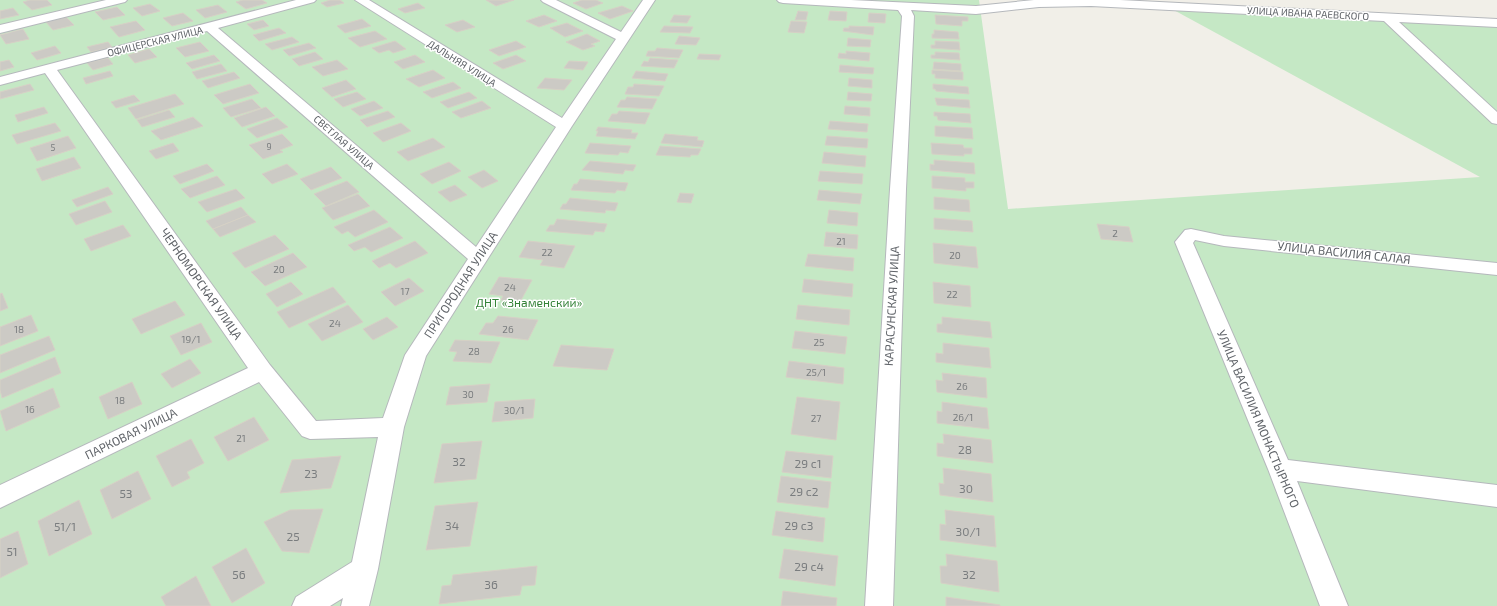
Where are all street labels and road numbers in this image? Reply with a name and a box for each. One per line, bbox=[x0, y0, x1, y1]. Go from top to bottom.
street label: УЛИЦА ИВАНА РАЕВСКОГО bbox=[1247, 4, 1370, 22]
street label: ОФИЦЕРСКАЯ УЛИЦА bbox=[106, 23, 205, 59]
street label: ДАЛЬНЯЯ УЛИЦА bbox=[426, 37, 499, 89]
street label: СВЕТЛАЯ УЛИЦА bbox=[311, 112, 377, 172]
street label: ЧЕРНОМОРСКАЯ УЛИЦА bbox=[158, 225, 246, 342]
street label: ПРИГОРОДНАЯ УЛИЦА bbox=[420, 228, 500, 340]
street label: УЛИЦА ВАСИЛИЯ САЛАЯ bbox=[1277, 238, 1411, 266]
street label: КАРАСУНСКАЯ УЛИЦА bbox=[881, 245, 901, 366]
street label: УЛИЦА ВАСИЛИЯ МОНАСТЫРНОГО bbox=[1215, 328, 1303, 510]
street label: ПАРКОВАЯ УЛИЦА bbox=[82, 405, 179, 461]

